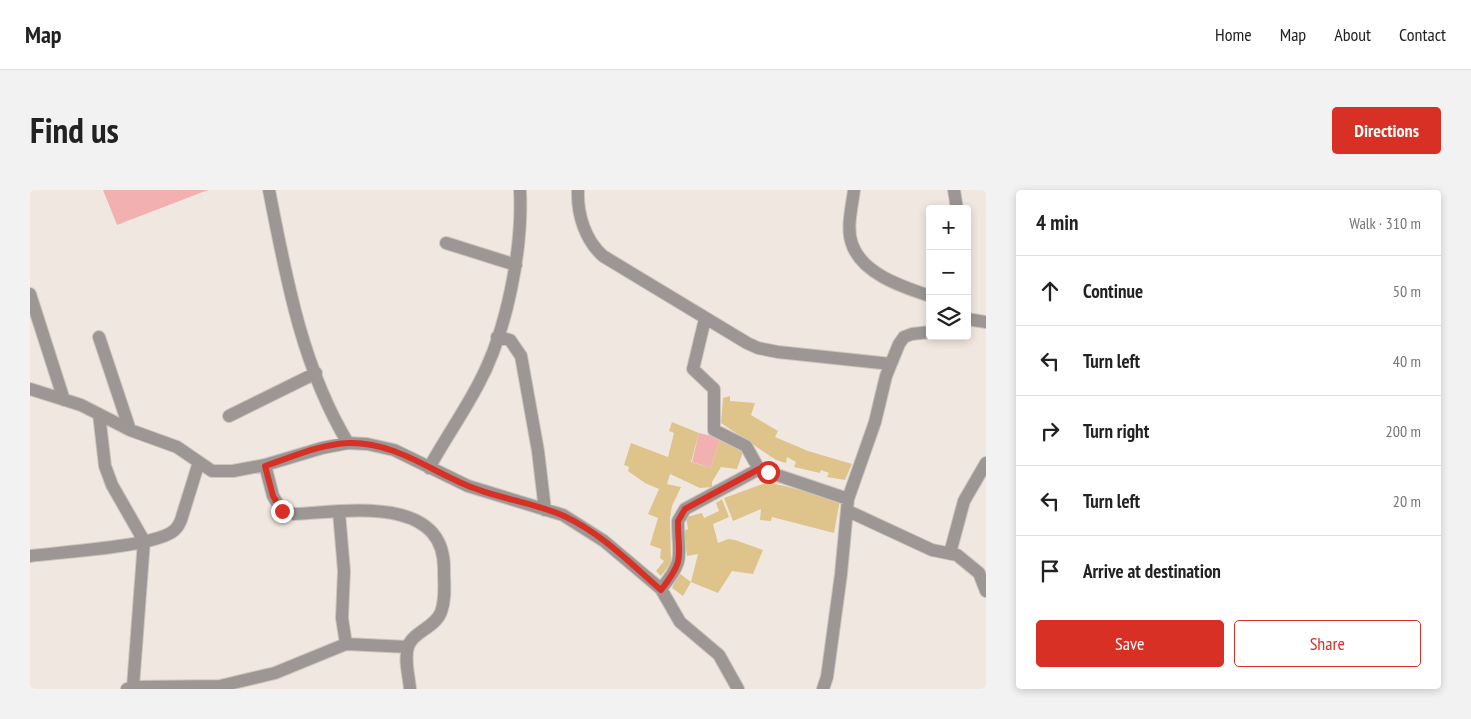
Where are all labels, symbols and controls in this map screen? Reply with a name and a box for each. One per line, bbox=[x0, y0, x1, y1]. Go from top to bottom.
text: Map bbox=[25, 19, 62, 50]
text: Home bbox=[1215, 23, 1252, 46]
text: Map bbox=[1280, 23, 1306, 46]
text: About bbox=[1334, 23, 1371, 46]
text: Contact bbox=[1399, 23, 1446, 46]
text: Find us bbox=[30, 107, 119, 153]
button: Directions bbox=[1332, 107, 1441, 154]
map controls bbox=[926, 205, 971, 340]
button: + bbox=[926, 205, 971, 250]
text: 4 min bbox=[1036, 209, 1078, 236]
text: Walk · 310 m bbox=[1349, 213, 1421, 233]
button: − bbox=[926, 250, 971, 295]
icon: ahead bbox=[1036, 277, 1064, 305]
text: Continue bbox=[1083, 279, 1143, 303]
text: 50 m bbox=[1393, 281, 1421, 301]
button: layers bbox=[926, 295, 971, 340]
icon: left bbox=[1036, 347, 1064, 375]
text: Turn left bbox=[1083, 349, 1140, 373]
text: 40 m bbox=[1393, 351, 1421, 371]
icon: right bbox=[1036, 417, 1064, 445]
text: Turn right bbox=[1083, 419, 1149, 443]
text: 200 m bbox=[1386, 421, 1421, 441]
route start bbox=[757, 461, 780, 484]
icon: left bbox=[1036, 487, 1064, 515]
text: Turn left bbox=[1083, 489, 1140, 513]
text: 20 m bbox=[1393, 491, 1421, 511]
route end bbox=[271, 500, 294, 523]
icon: arrive bbox=[1036, 557, 1064, 585]
text: Arrive at destination bbox=[1083, 559, 1221, 583]
button: Save bbox=[1036, 620, 1224, 667]
button: Share bbox=[1234, 620, 1421, 667]

